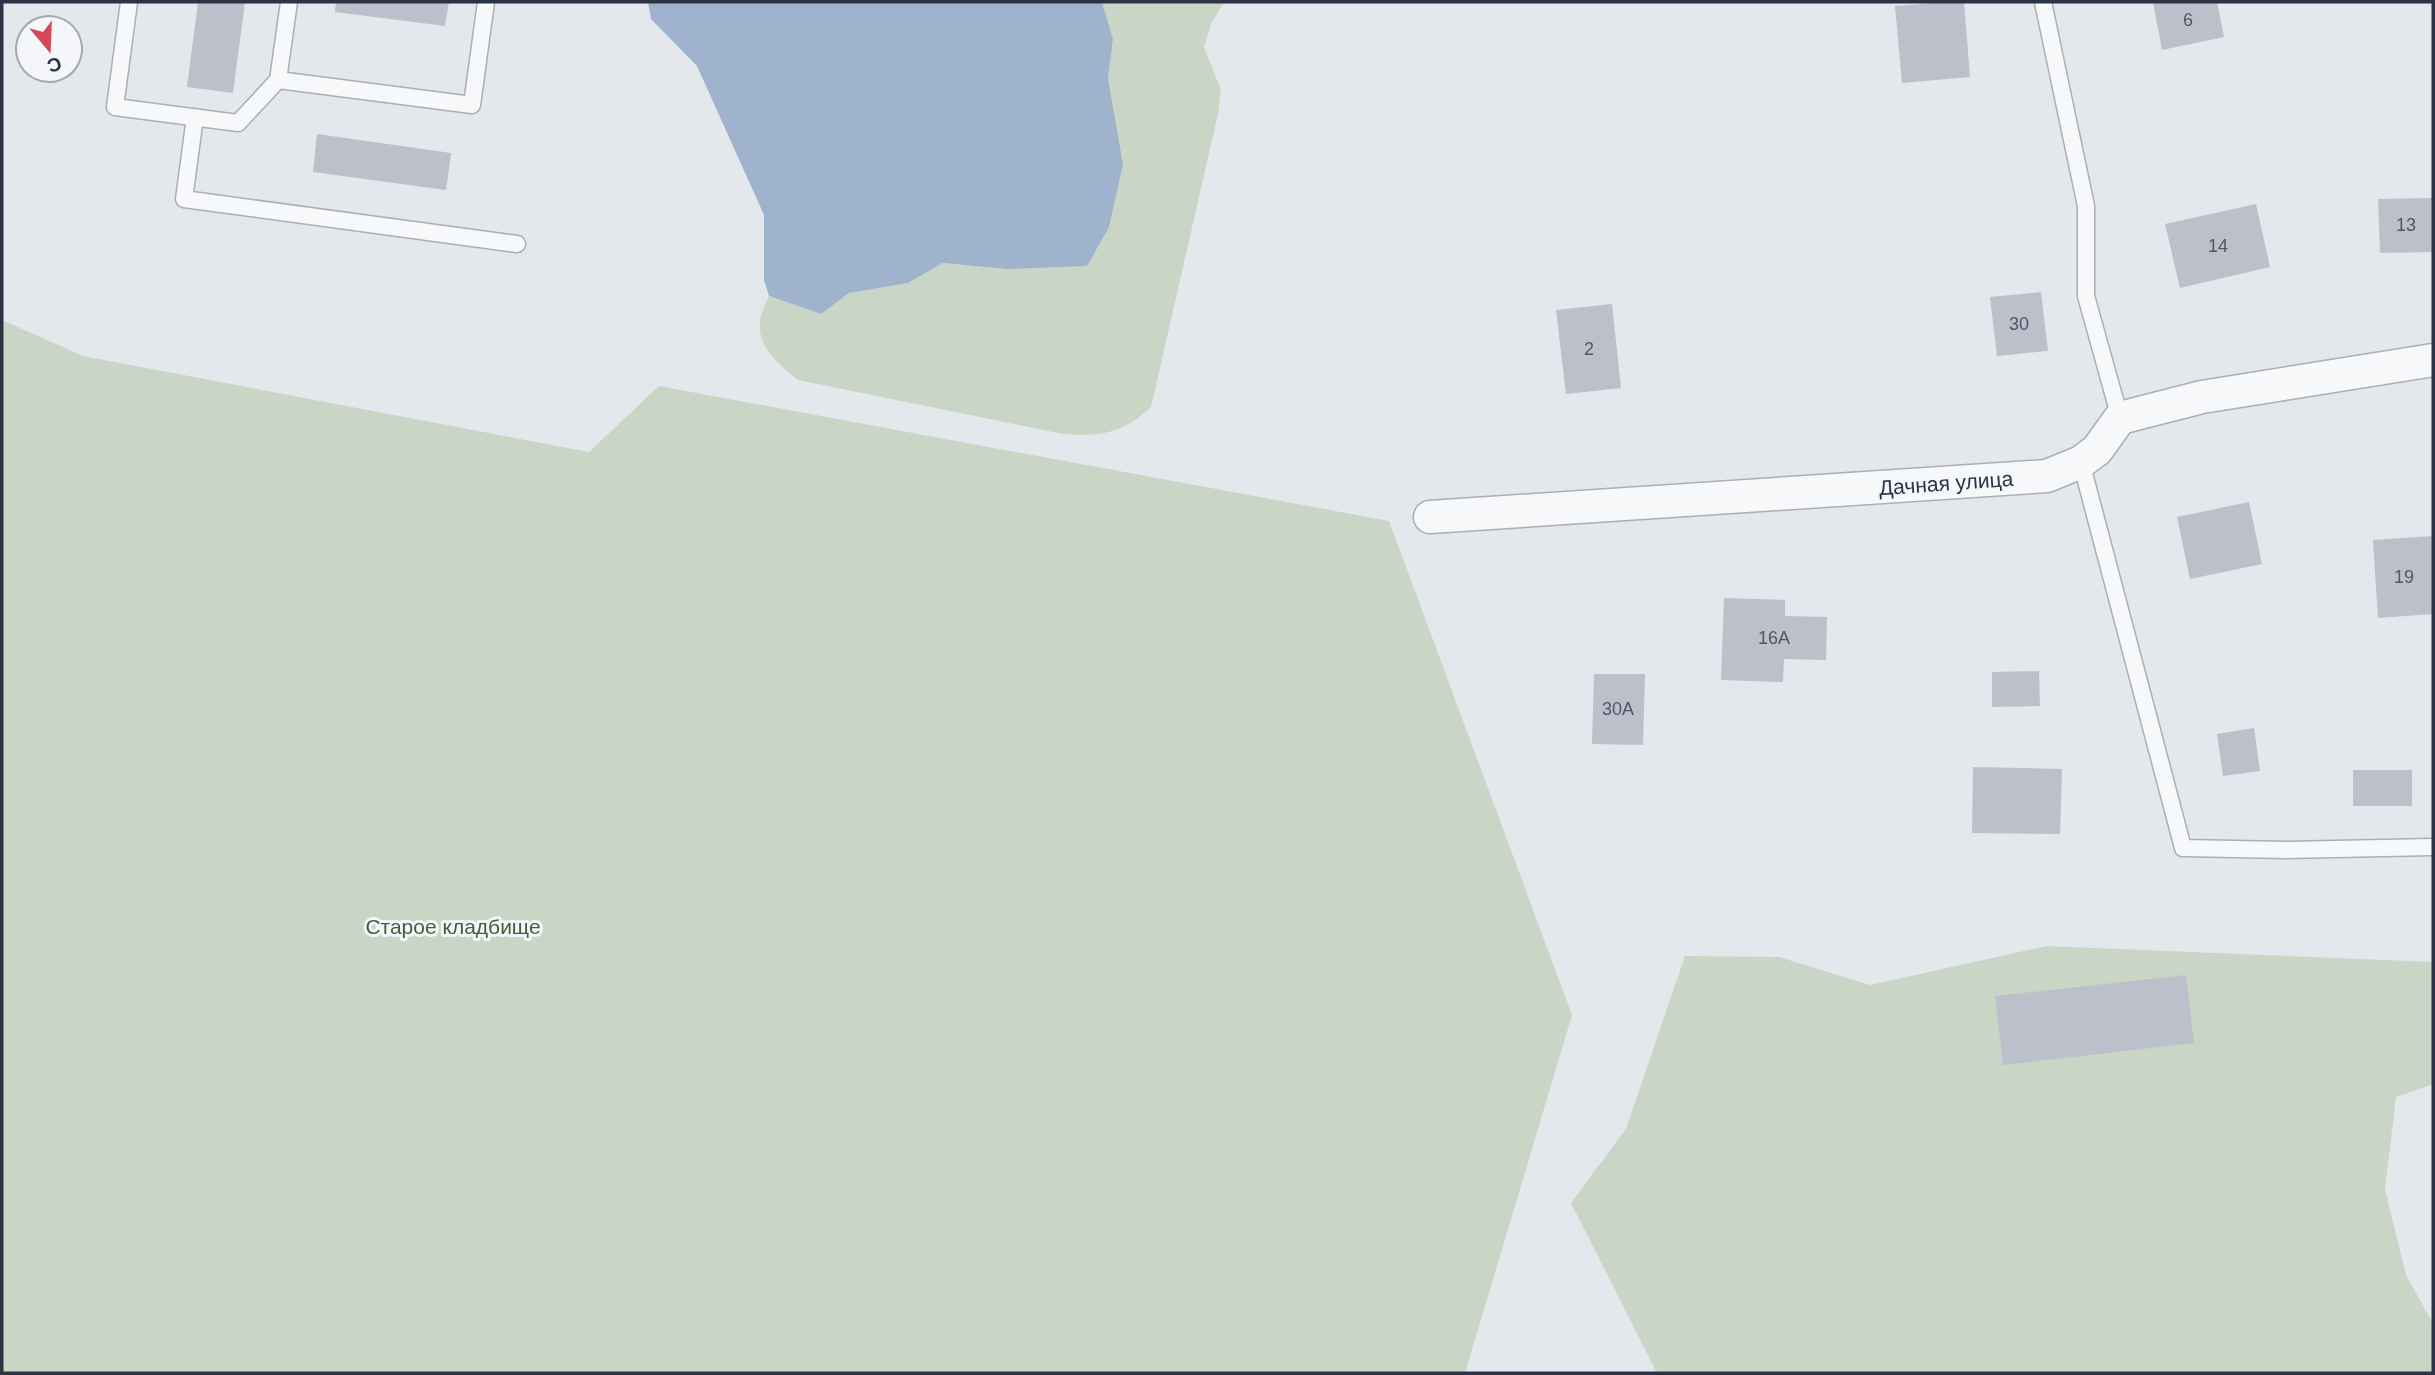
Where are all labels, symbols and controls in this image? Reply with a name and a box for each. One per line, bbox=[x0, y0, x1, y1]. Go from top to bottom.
house number: 6 bbox=[2183, 10, 2193, 30]
north arrow bbox=[14, 14, 84, 84]
text: С bbox=[44, 52, 64, 77]
house number: 13 bbox=[2396, 215, 2416, 235]
house number: 14 bbox=[2208, 236, 2228, 256]
house number: 30 bbox=[2009, 314, 2029, 334]
house number: 2 bbox=[1584, 339, 1594, 359]
street label: Дачная улица bbox=[1878, 467, 2014, 499]
house number: 19 bbox=[2394, 567, 2414, 587]
house number: 16А bbox=[1758, 628, 1790, 648]
house number: 30А bbox=[1602, 699, 1634, 719]
park label: Старое кладбище bbox=[365, 915, 541, 938]

